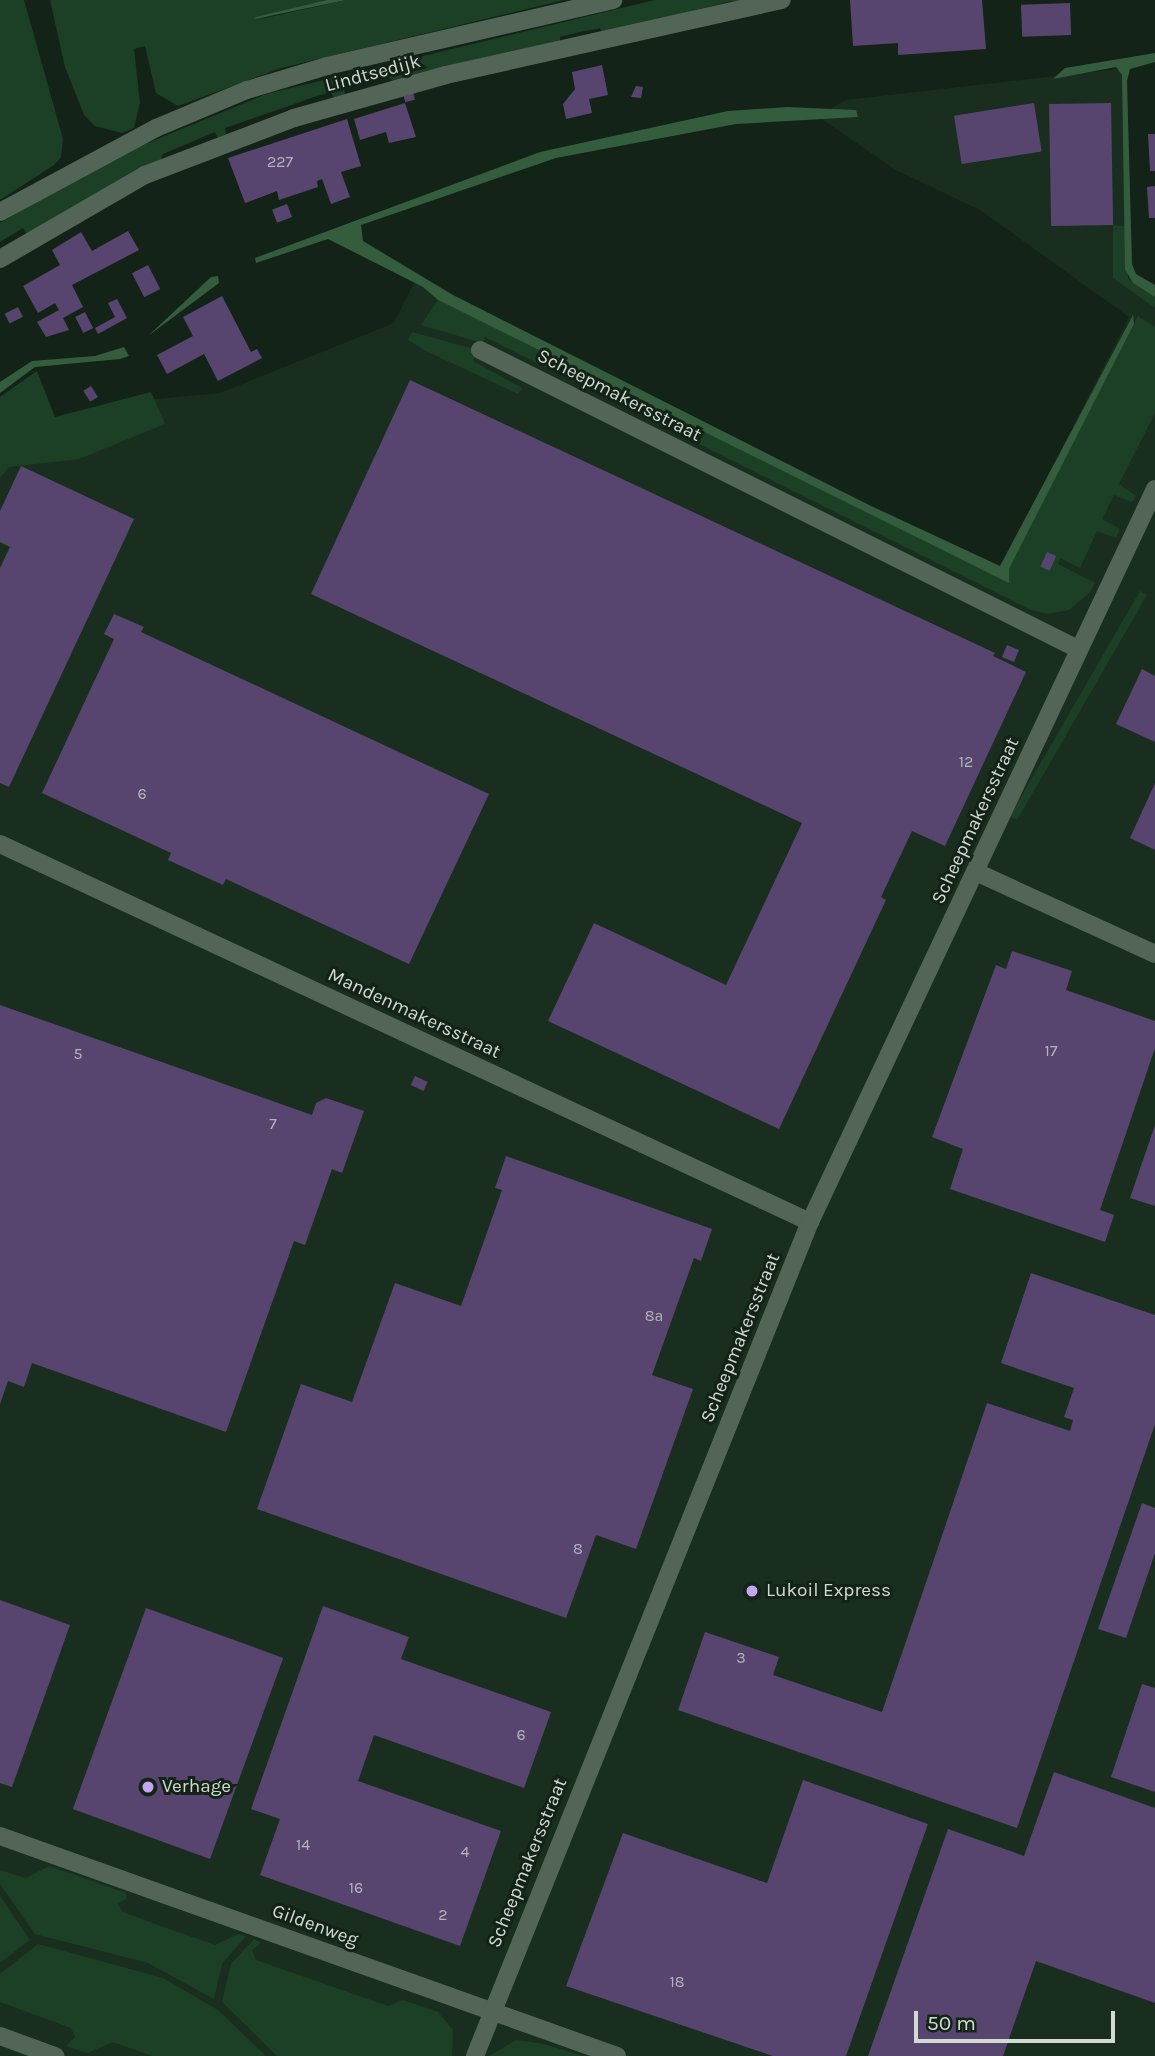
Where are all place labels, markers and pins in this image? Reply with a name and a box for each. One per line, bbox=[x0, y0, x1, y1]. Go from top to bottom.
place label: Lukoil Express bbox=[766, 1580, 891, 1602]
marker: Lukoil Express bbox=[744, 1583, 760, 1599]
place label: Verhage bbox=[162, 1776, 231, 1798]
marker: Verhage bbox=[140, 1779, 156, 1795]

